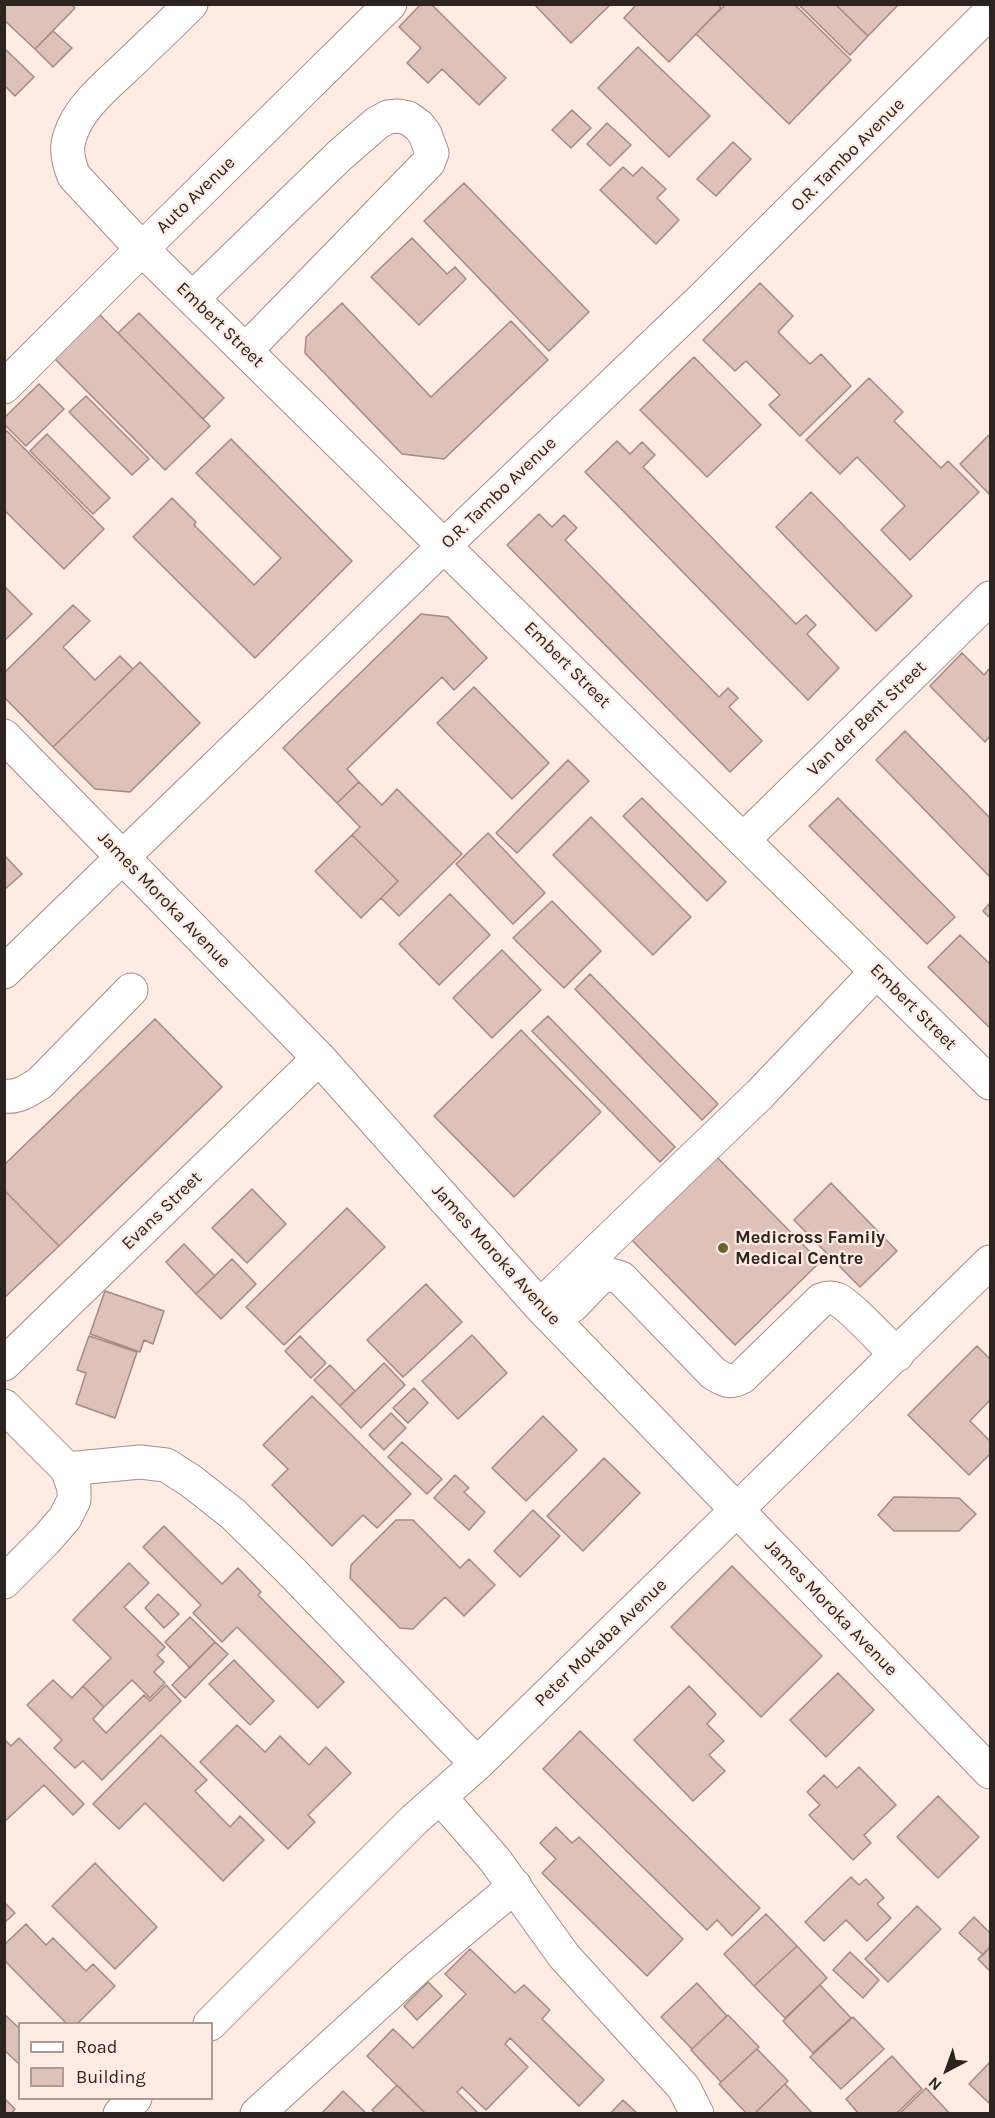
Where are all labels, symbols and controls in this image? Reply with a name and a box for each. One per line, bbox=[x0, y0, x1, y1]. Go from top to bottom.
street label: O.R. Tambo Avenue bbox=[787, 94, 909, 216]
street label: Auto Avenue bbox=[152, 152, 240, 238]
street label: Embert Street bbox=[172, 278, 268, 372]
street label: O.R. Tambo Avenue bbox=[437, 433, 561, 553]
street label: Embert Street bbox=[519, 617, 615, 713]
street label: Van der Bent Street bbox=[803, 657, 931, 781]
street label: James Moroka Avenue bbox=[93, 827, 235, 973]
street label: Embert Street bbox=[865, 959, 961, 1055]
street label: Evans Street bbox=[117, 1167, 207, 1255]
street label: James Moroka Avenue bbox=[427, 1180, 565, 1330]
place label: Medicross Family Medical Centre bbox=[735, 1227, 885, 1270]
marker: Medicross Family Medical Centre bbox=[716, 1241, 730, 1255]
street label: James Moroka Avenue bbox=[760, 1535, 902, 1681]
street label: Peter Mokaba Avenue bbox=[530, 1574, 672, 1712]
legend bbox=[18, 2022, 213, 2100]
text: Road bbox=[76, 2036, 117, 2058]
north arrow bbox=[917, 2040, 977, 2100]
text: Building bbox=[76, 2066, 146, 2088]
text: N bbox=[924, 2073, 945, 2095]

